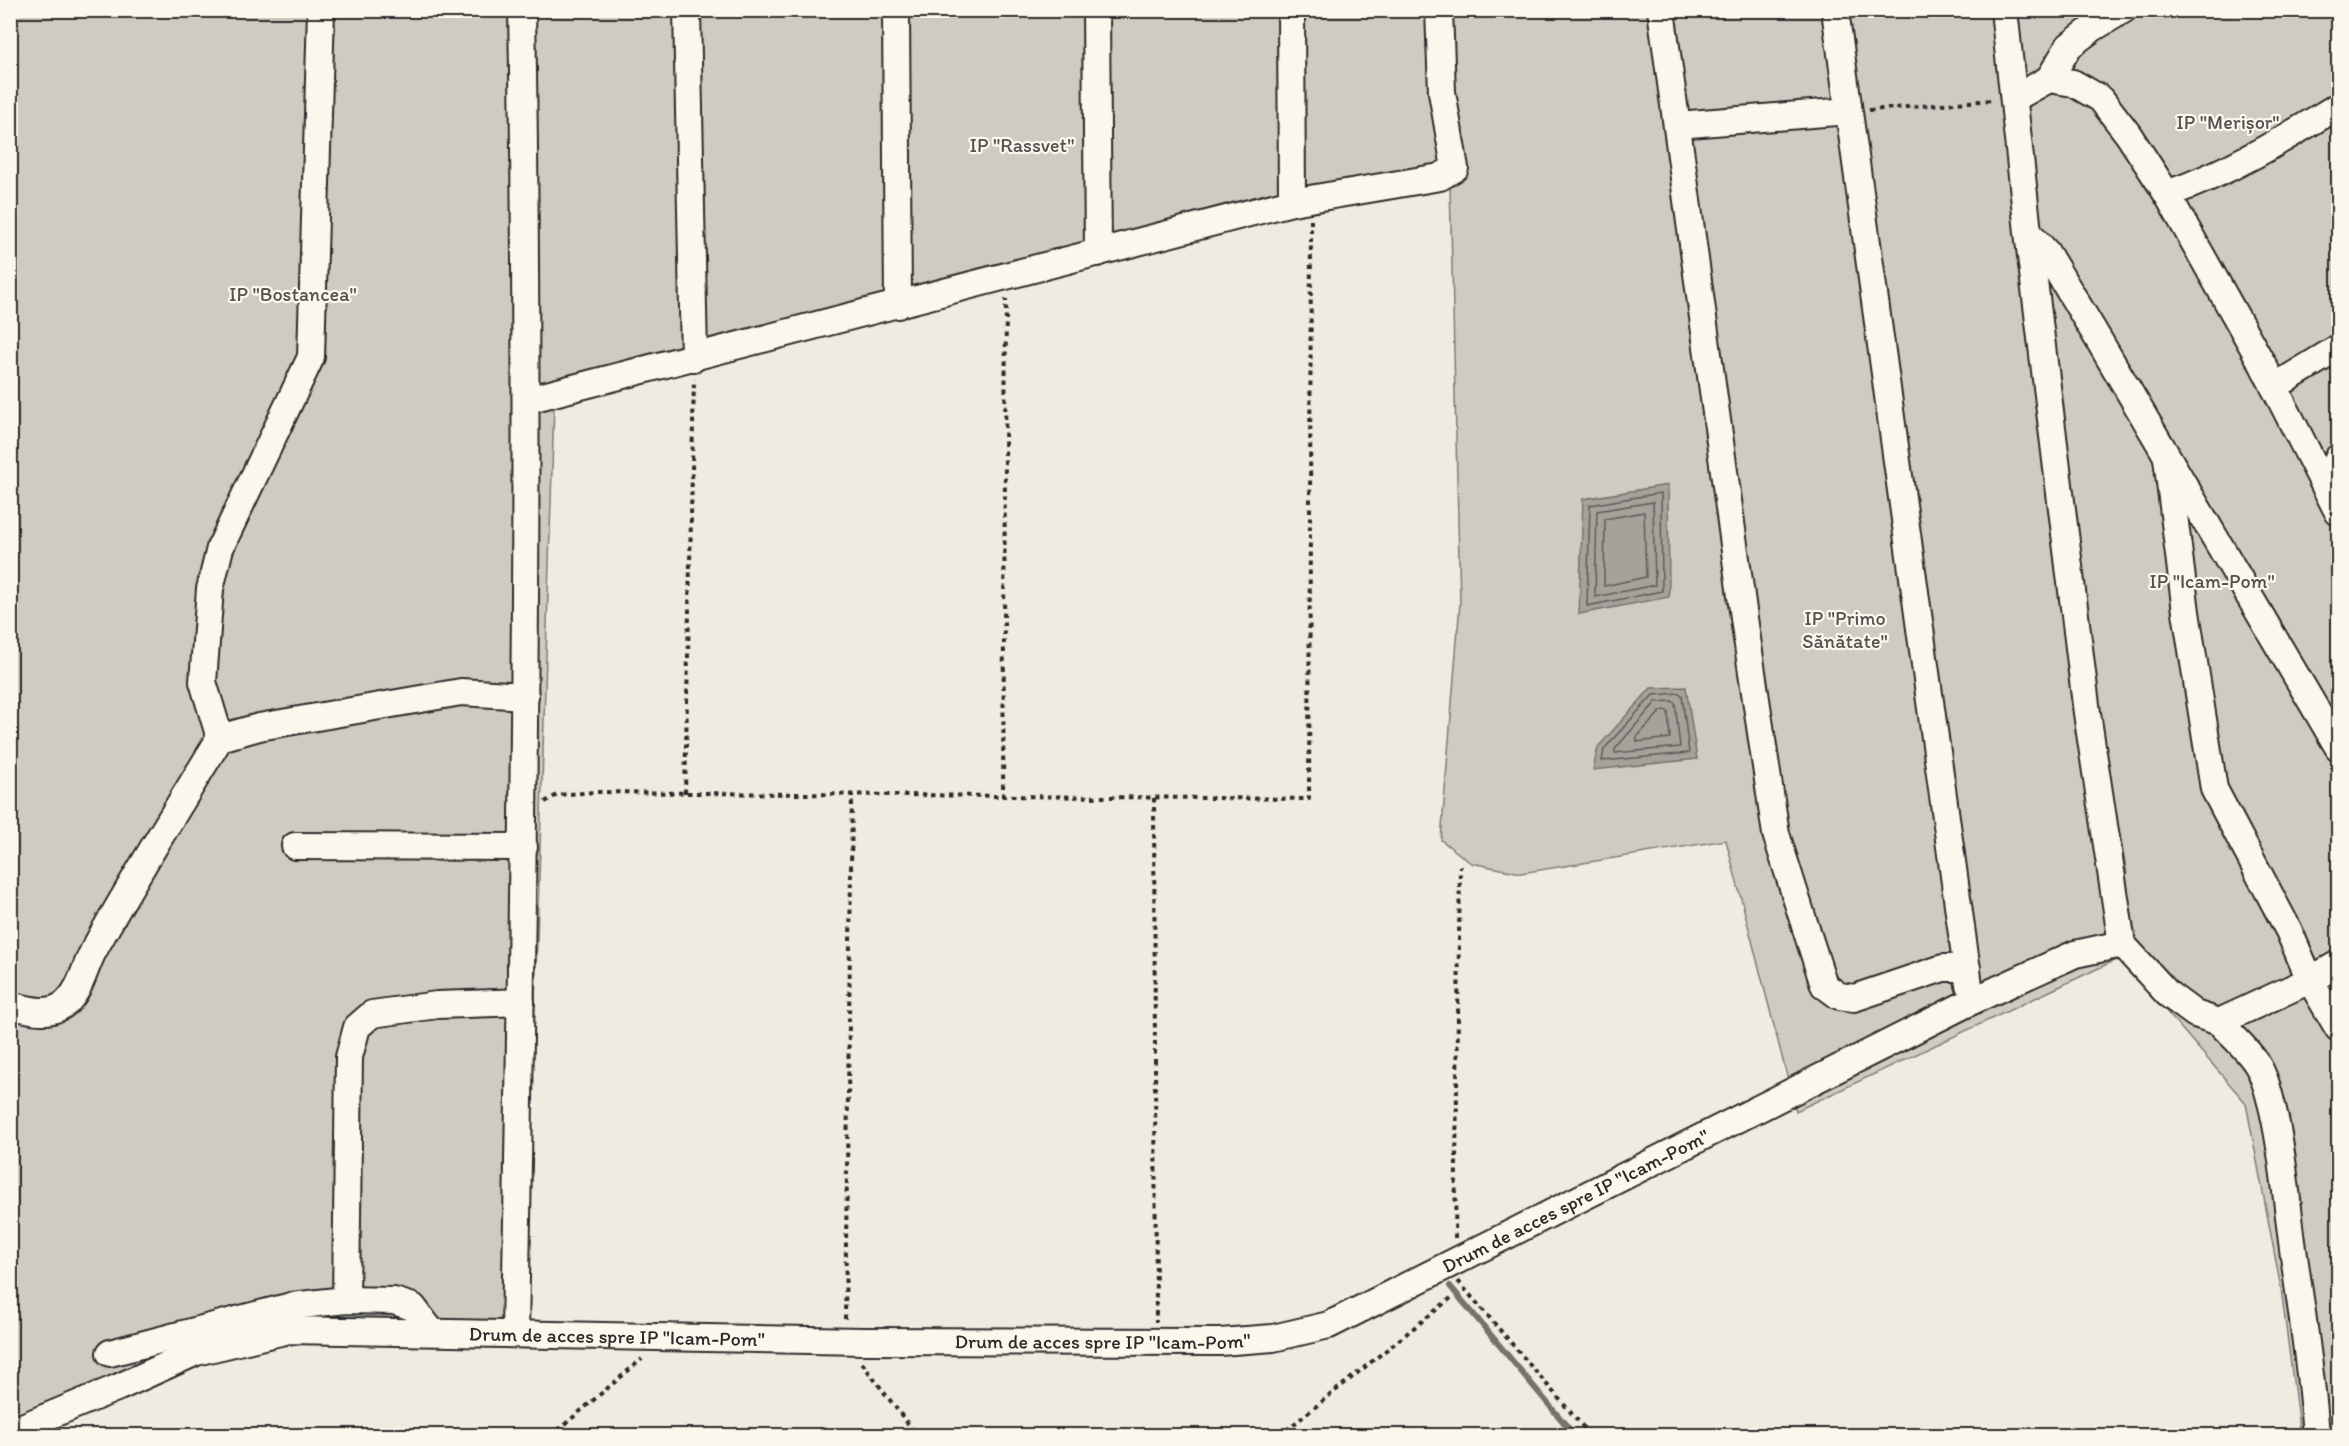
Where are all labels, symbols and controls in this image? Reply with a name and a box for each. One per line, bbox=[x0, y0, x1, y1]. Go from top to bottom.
park label: IP "Merișor" bbox=[2176, 110, 2280, 134]
park label: IP "Rassvet" bbox=[970, 133, 1074, 157]
park label: IP "Bostancea" bbox=[229, 282, 357, 306]
park label: IP "Icam-Pom" bbox=[2149, 569, 2275, 593]
park label: IP "Primo Sănătate" bbox=[1802, 606, 1888, 653]
street label: Drum de acces spre IP "Icam-Pom" bbox=[1438, 1123, 1713, 1278]
street label: Drum de acces spre IP "Icam-Pom" bbox=[469, 1321, 765, 1351]
street label: Drum de acces spre IP "Icam-Pom" bbox=[955, 1328, 1252, 1354]

